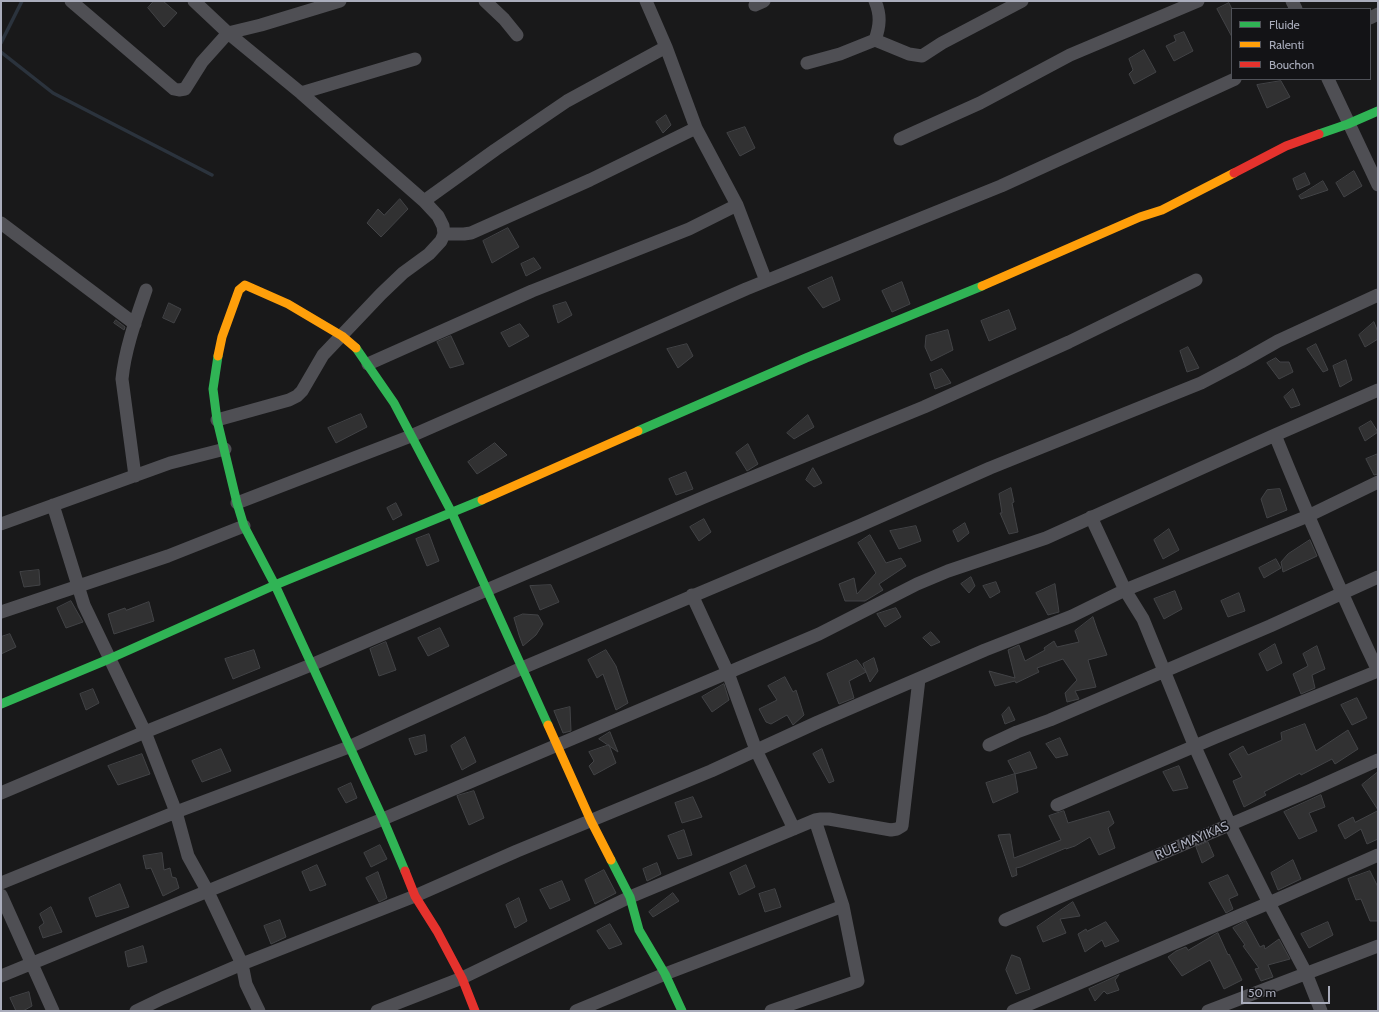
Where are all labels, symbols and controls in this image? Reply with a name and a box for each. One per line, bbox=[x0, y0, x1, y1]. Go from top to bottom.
legend bbox=[1231, 8, 1371, 80]
text: Fluide bbox=[1269, 17, 1300, 32]
text: Ralenti bbox=[1269, 37, 1304, 52]
text: Bouchon bbox=[1269, 57, 1314, 72]
street label: RUE MAYIKAS bbox=[1153, 818, 1231, 864]
scale bar bbox=[1243, 978, 1332, 1004]
text: 50 m bbox=[1248, 985, 1276, 1000]

